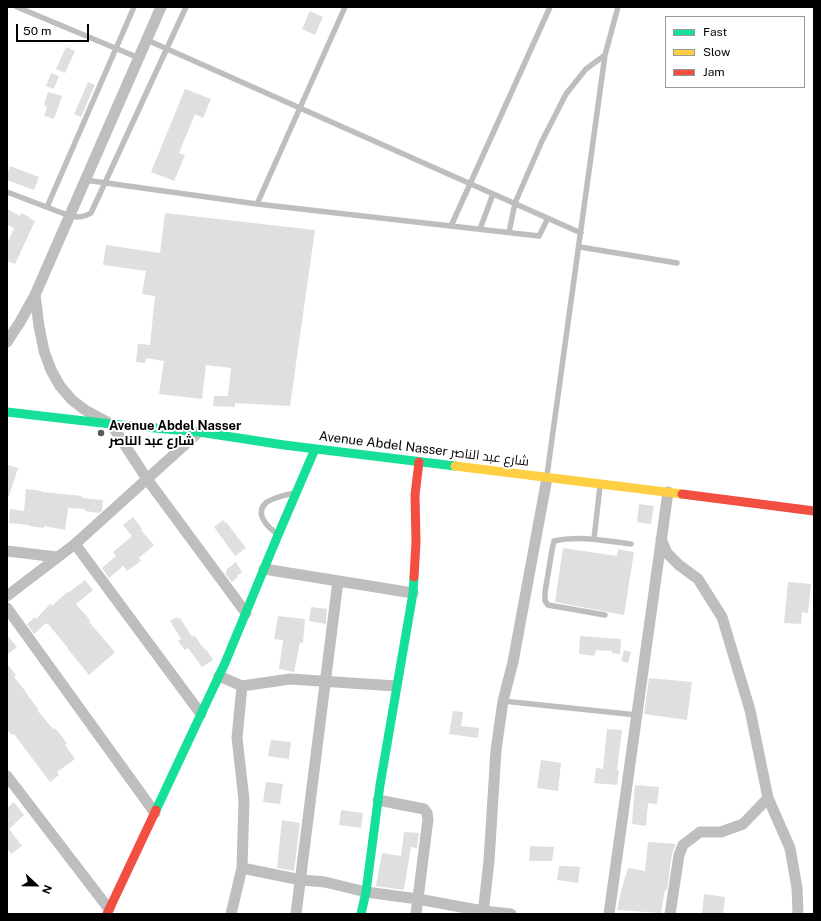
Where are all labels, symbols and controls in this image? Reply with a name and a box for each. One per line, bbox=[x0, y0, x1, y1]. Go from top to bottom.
scale bar bbox=[18, 16, 91, 42]
legend bbox=[665, 16, 805, 88]
text: 50 m bbox=[23, 24, 51, 38]
text: Fast bbox=[703, 25, 727, 39]
text: Slow bbox=[703, 45, 730, 59]
text: Jam bbox=[703, 65, 725, 79]
place label: Avenue Abdel Nasser شارع عبد الناصر bbox=[109, 418, 241, 449]
marker: Avenue Abdel Nasser شارع عبد الناصر bbox=[96, 428, 106, 438]
street label: Avenue Abdel Nasser شارع عبد الناصر bbox=[318, 428, 530, 470]
north arrow bbox=[16, 865, 56, 905]
text: N bbox=[40, 883, 54, 896]

